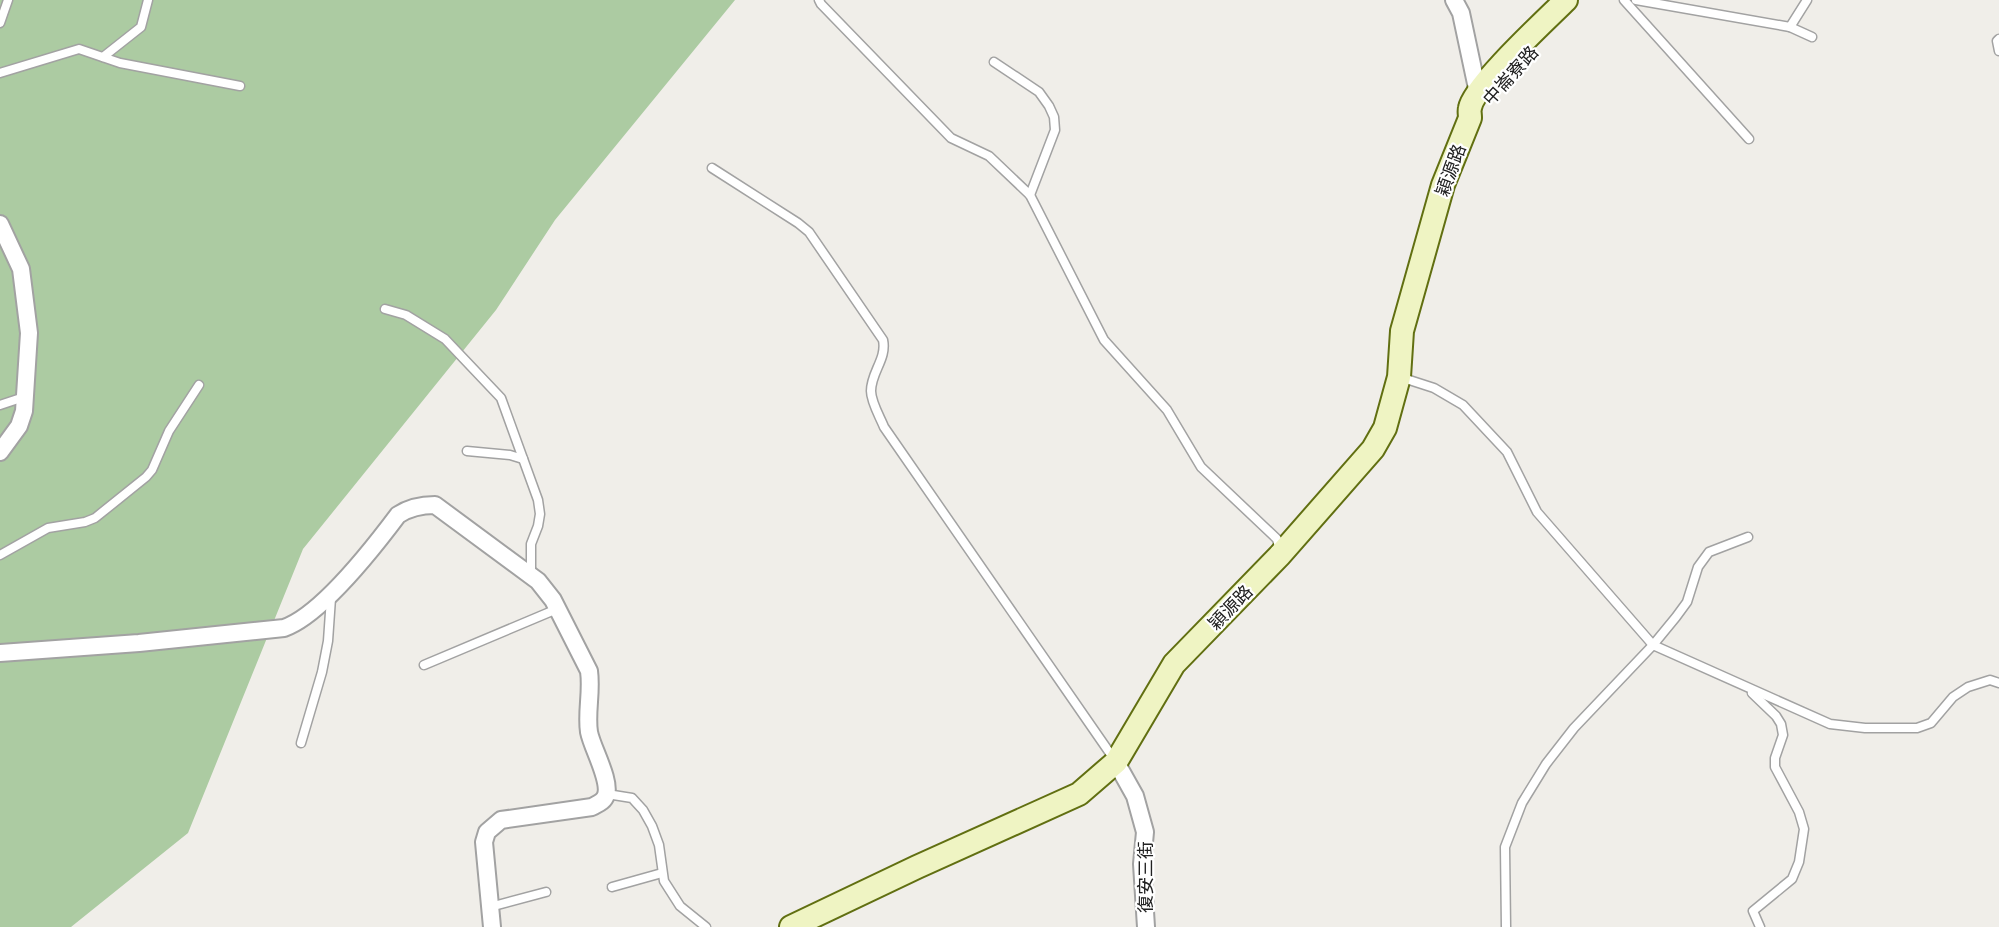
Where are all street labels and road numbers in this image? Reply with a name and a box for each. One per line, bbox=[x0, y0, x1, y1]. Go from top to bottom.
street label: 中崙寮路 bbox=[1477, 40, 1543, 110]
street label: 穎源路 bbox=[1429, 141, 1471, 199]
street label: 穎源路 bbox=[1203, 579, 1257, 635]
street label: 復安三街 bbox=[1133, 841, 1157, 913]

